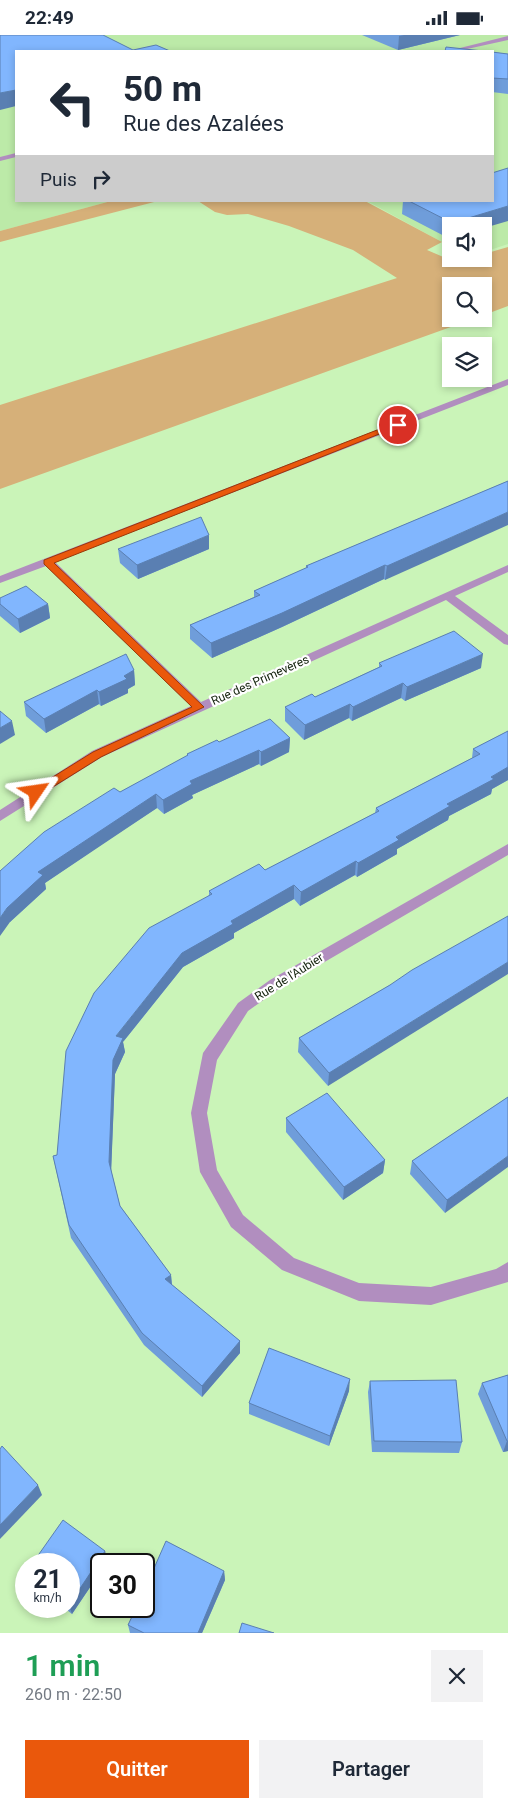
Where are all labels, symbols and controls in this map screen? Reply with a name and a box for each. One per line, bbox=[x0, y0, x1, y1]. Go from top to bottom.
text: 22:49 bbox=[25, 6, 74, 29]
text: 50 m bbox=[123, 69, 202, 110]
icon: left bbox=[40, 70, 105, 135]
text: Rue des Azalées bbox=[123, 111, 284, 136]
icon: right bbox=[87, 165, 115, 193]
text: Puis bbox=[40, 168, 77, 191]
map controls bbox=[442, 217, 492, 387]
button: sound bbox=[442, 217, 492, 267]
button: search bbox=[442, 277, 492, 327]
button: layers bbox=[442, 337, 492, 387]
pin bbox=[377, 404, 419, 446]
icon: arrive bbox=[384, 411, 412, 439]
street label: Rue des Primevères bbox=[209, 652, 311, 708]
position arrow bbox=[9, 765, 61, 817]
street label: Rue de l'Aubier bbox=[252, 950, 326, 1004]
speed limit sign: 30 bbox=[90, 1553, 155, 1618]
text: 21 bbox=[33, 1565, 62, 1594]
text: km/h bbox=[33, 1591, 62, 1605]
text: 1 min bbox=[25, 1648, 100, 1683]
button: close bbox=[431, 1650, 483, 1702]
text: 260 m · 22:50 bbox=[25, 1685, 122, 1704]
button: Quitter bbox=[25, 1740, 249, 1798]
button: Partager bbox=[259, 1740, 483, 1798]

